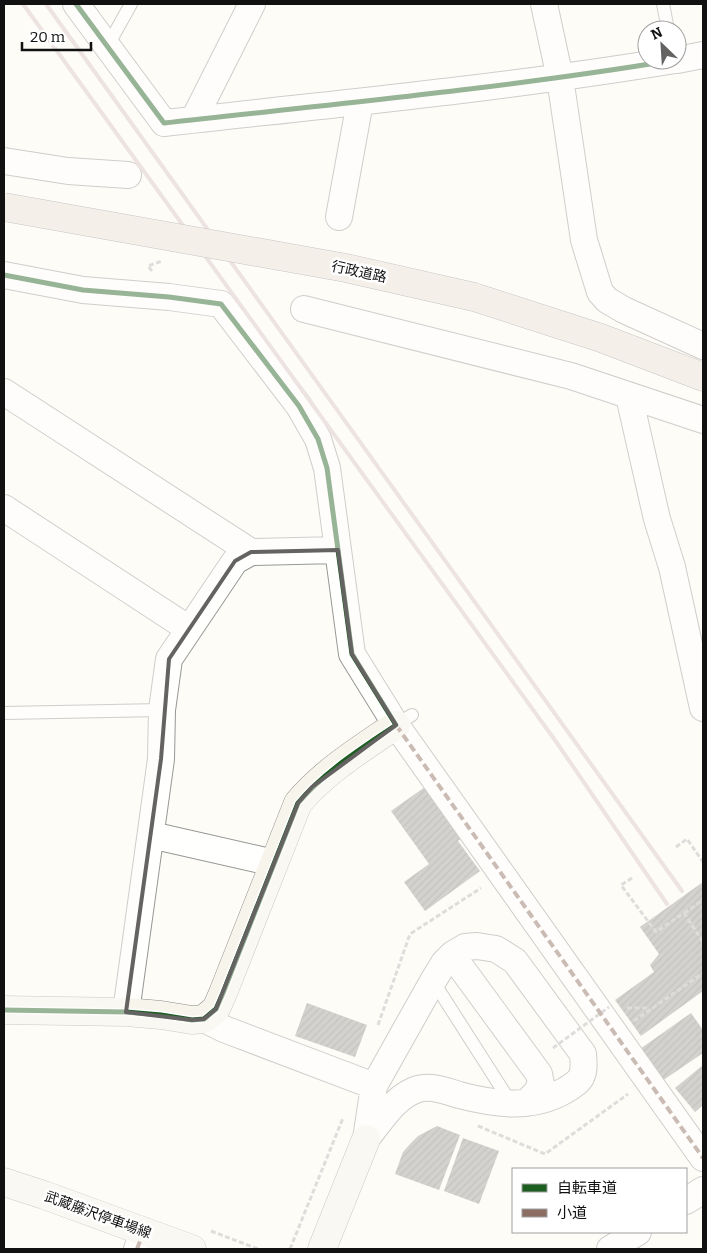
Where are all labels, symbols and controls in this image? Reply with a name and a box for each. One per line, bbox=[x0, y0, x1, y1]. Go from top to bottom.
scale bar bbox=[22, 20, 91, 52]
north arrow bbox=[637, 20, 687, 70]
text: N bbox=[648, 24, 665, 44]
text: 20 m bbox=[30, 28, 66, 46]
street label: 行政道路 bbox=[330, 258, 388, 286]
legend bbox=[512, 1168, 687, 1233]
text: 自転車道 bbox=[557, 1179, 617, 1197]
street label: 武蔵藤沢停車場線 bbox=[42, 1188, 154, 1242]
text: 小道 bbox=[557, 1204, 587, 1222]

